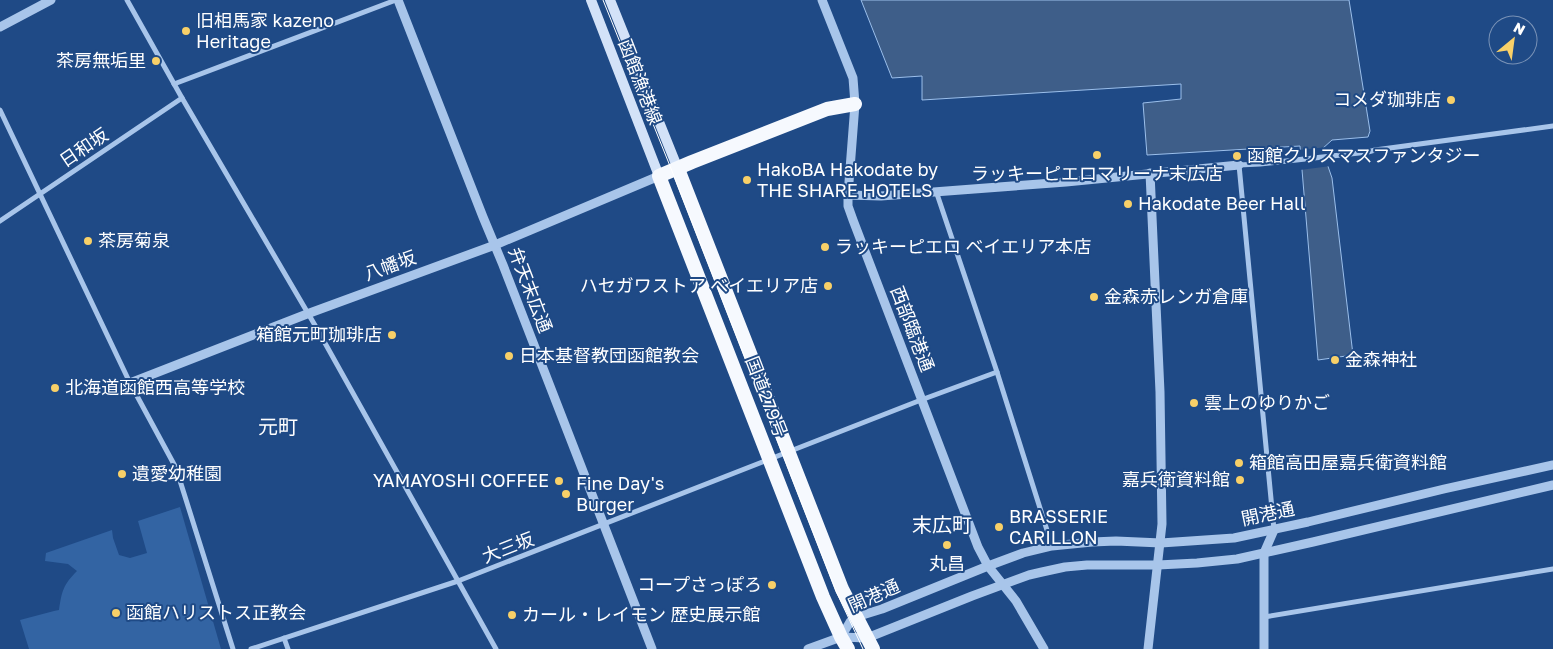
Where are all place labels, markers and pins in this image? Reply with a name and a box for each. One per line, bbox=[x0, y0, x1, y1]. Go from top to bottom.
place label: 旧相馬家 kazeno Heritage bbox=[196, 9, 334, 52]
marker: 旧相馬家 kazeno Heritage bbox=[180, 25, 192, 37]
place label: 茶房無垢里 bbox=[56, 49, 146, 71]
marker: 茶房無垢里 bbox=[150, 55, 162, 67]
place label: コメダ珈琲店 bbox=[1333, 88, 1441, 110]
marker: コメダ珈琲店 bbox=[1445, 94, 1457, 106]
place label: 函館クリスマスファンタジー bbox=[1247, 144, 1480, 166]
marker: ラッキーピエロマリーナ末広店 bbox=[1091, 149, 1103, 161]
marker: 函館クリスマスファンタジー bbox=[1231, 150, 1243, 162]
place label: HakoBA Hakodate by THE SHARE HOTELS bbox=[757, 158, 938, 201]
place label: ラッキーピエロマリーナ末広店 bbox=[971, 162, 1223, 184]
marker: HakoBA Hakodate by THE SHARE HOTELS bbox=[741, 174, 753, 186]
place label: Hakodate Beer Hall bbox=[1138, 192, 1306, 214]
marker: Hakodate Beer Hall bbox=[1122, 198, 1134, 210]
place label: 茶房菊泉 bbox=[98, 229, 170, 251]
marker: 茶房菊泉 bbox=[82, 235, 94, 247]
place label: ラッキーピエロ ベイエリア本店 bbox=[835, 235, 1091, 257]
marker: ラッキーピエロ ベイエリア本店 bbox=[819, 241, 831, 253]
place label: ハセガワストア べイエリア店 bbox=[580, 274, 818, 296]
marker: ハセガワストア べイエリア店 bbox=[822, 280, 834, 292]
place label: 金森赤レンガ倉庫 bbox=[1104, 285, 1248, 307]
marker: 金森赤レンガ倉庫 bbox=[1088, 291, 1100, 303]
place label: 箱館元町珈琲店 bbox=[256, 323, 382, 345]
marker: 箱館元町珈琲店 bbox=[386, 329, 398, 341]
place label: 日本基督教団函館教会 bbox=[519, 344, 699, 366]
place label: 金森神社 bbox=[1345, 348, 1417, 370]
marker: 日本基督教団函館教会 bbox=[503, 350, 515, 362]
marker: 金森神社 bbox=[1329, 354, 1341, 366]
place label: 北海道函館西高等学校 bbox=[65, 376, 245, 398]
marker: 北海道函館西高等学校 bbox=[49, 382, 61, 394]
place label: 雲上のゆりかご bbox=[1204, 391, 1330, 413]
marker: 雲上のゆりかご bbox=[1188, 397, 1200, 409]
place label: 箱館高田屋嘉兵衛資料館 bbox=[1249, 451, 1447, 473]
marker: 箱館高田屋嘉兵衛資料館 bbox=[1233, 457, 1245, 469]
place label: 遺愛幼稚園 bbox=[132, 462, 222, 484]
marker: 遺愛幼稚園 bbox=[116, 468, 128, 480]
place label: 嘉兵衛資料館 bbox=[1122, 468, 1230, 490]
place label: YAMAYOSHI COFFEE bbox=[373, 469, 549, 491]
place label: Fine Day's Burger bbox=[576, 472, 664, 515]
marker: 嘉兵衛資料館 bbox=[1234, 474, 1246, 486]
marker: YAMAYOSHI COFFEE bbox=[553, 475, 565, 487]
marker: Fine Day's Burger bbox=[560, 488, 572, 500]
place label: BRASSERIE CARILLON bbox=[1009, 505, 1108, 548]
marker: BRASSERIE CARILLON bbox=[993, 521, 1005, 533]
marker: 丸昌 bbox=[941, 539, 953, 551]
place label: 丸昌 bbox=[929, 552, 965, 574]
place label: コープさっぽろ bbox=[637, 573, 762, 595]
marker: コープさっぽろ bbox=[766, 579, 778, 591]
place label: 函館ハリストス正教会 bbox=[126, 601, 306, 623]
place label: カール・レイモン 歴史展示館 bbox=[522, 603, 761, 625]
marker: 函館ハリストス正教会 bbox=[110, 607, 122, 619]
marker: カール・レイモン 歴史展示館 bbox=[506, 609, 518, 621]

